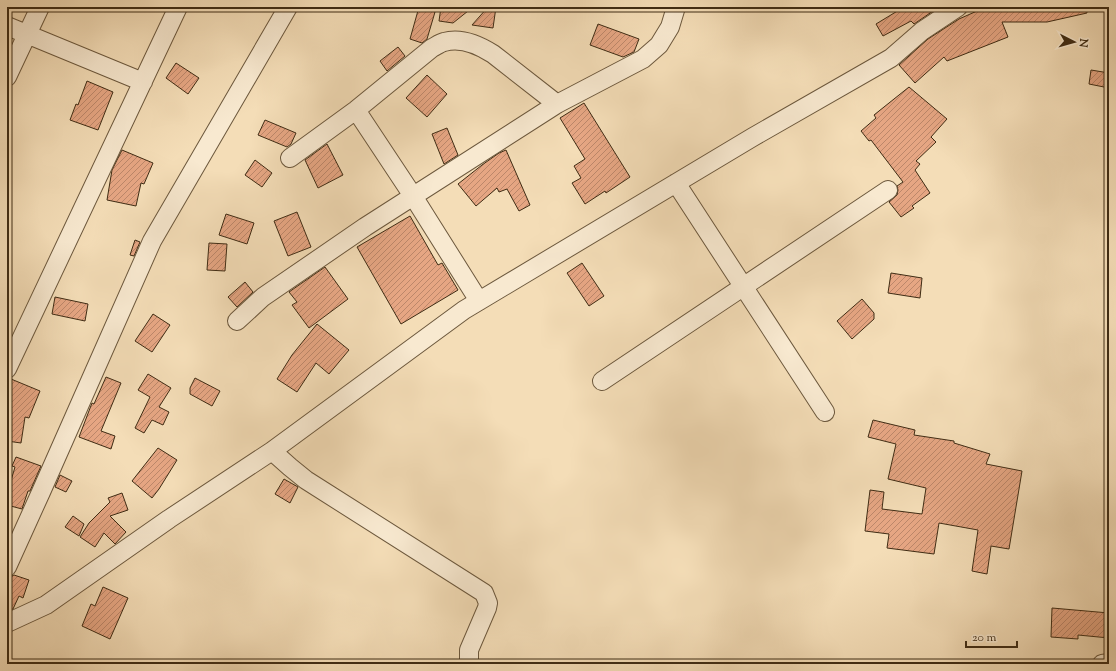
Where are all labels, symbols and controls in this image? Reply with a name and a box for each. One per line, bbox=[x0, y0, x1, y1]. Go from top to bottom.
north arrow bbox=[1054, 22, 1094, 62]
text: N bbox=[1075, 37, 1091, 48]
scale bar bbox=[966, 623, 1017, 649]
text: 20 m bbox=[972, 629, 997, 647]

